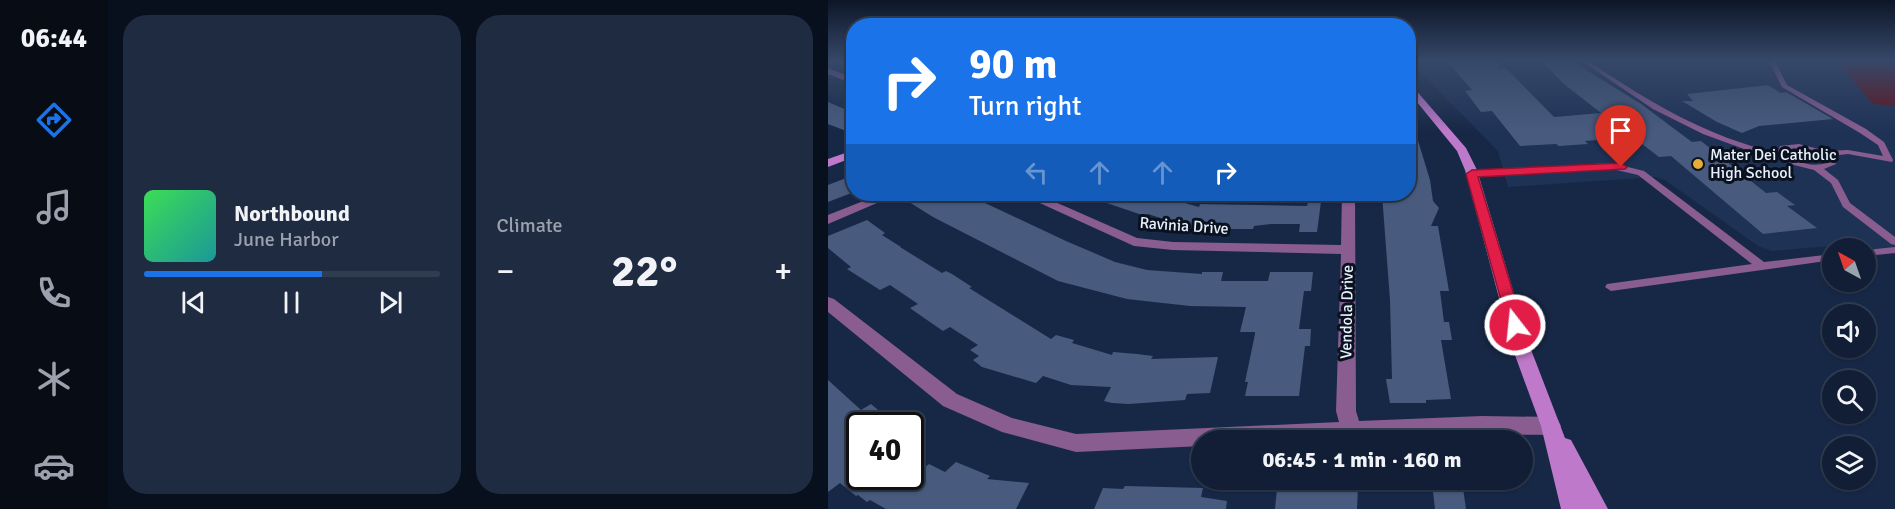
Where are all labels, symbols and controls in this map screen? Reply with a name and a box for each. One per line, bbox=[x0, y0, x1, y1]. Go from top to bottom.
text: 06:44 bbox=[21, 22, 87, 55]
text: 90 m bbox=[969, 39, 1058, 90]
icon: right bbox=[870, 42, 948, 120]
text: Turn right bbox=[969, 90, 1082, 123]
icon: directions bbox=[33, 99, 75, 141]
pin bbox=[1595, 105, 1646, 167]
icon: arrive bbox=[1604, 114, 1637, 147]
place label: Mater Dei Catholic High School bbox=[1710, 145, 1837, 183]
icon: left bbox=[1020, 156, 1053, 189]
icon: ahead bbox=[1083, 156, 1116, 189]
icon: ahead bbox=[1146, 156, 1179, 189]
icon: right bbox=[1209, 156, 1242, 189]
marker: Mater Dei Catholic High School bbox=[1691, 157, 1705, 171]
icon: music bbox=[33, 186, 75, 228]
text: Northbound bbox=[234, 200, 350, 227]
text: Climate bbox=[497, 213, 562, 238]
street label: Ravinia Drive bbox=[1139, 213, 1229, 239]
text: June Harbor bbox=[234, 227, 339, 252]
north arrow bbox=[1822, 238, 1876, 292]
map controls bbox=[1822, 238, 1876, 490]
text: 22° bbox=[611, 244, 678, 299]
text: − bbox=[497, 251, 514, 292]
text: + bbox=[774, 251, 792, 292]
street label: Vendola Drive bbox=[1336, 265, 1358, 359]
icon: phone bbox=[33, 272, 75, 314]
icon: previous bbox=[177, 286, 210, 319]
icon: pause bbox=[275, 286, 308, 319]
icon: next bbox=[374, 286, 407, 319]
position arrow bbox=[1483, 293, 1547, 357]
button: sound bbox=[1822, 304, 1876, 358]
icon: climate bbox=[33, 358, 75, 400]
button: search bbox=[1822, 370, 1876, 424]
speed limit sign: 40 bbox=[846, 412, 924, 490]
button: layers bbox=[1822, 436, 1876, 490]
icon: car bbox=[33, 445, 75, 487]
text: 06:45 · 1 min · 160 m bbox=[1262, 446, 1462, 473]

